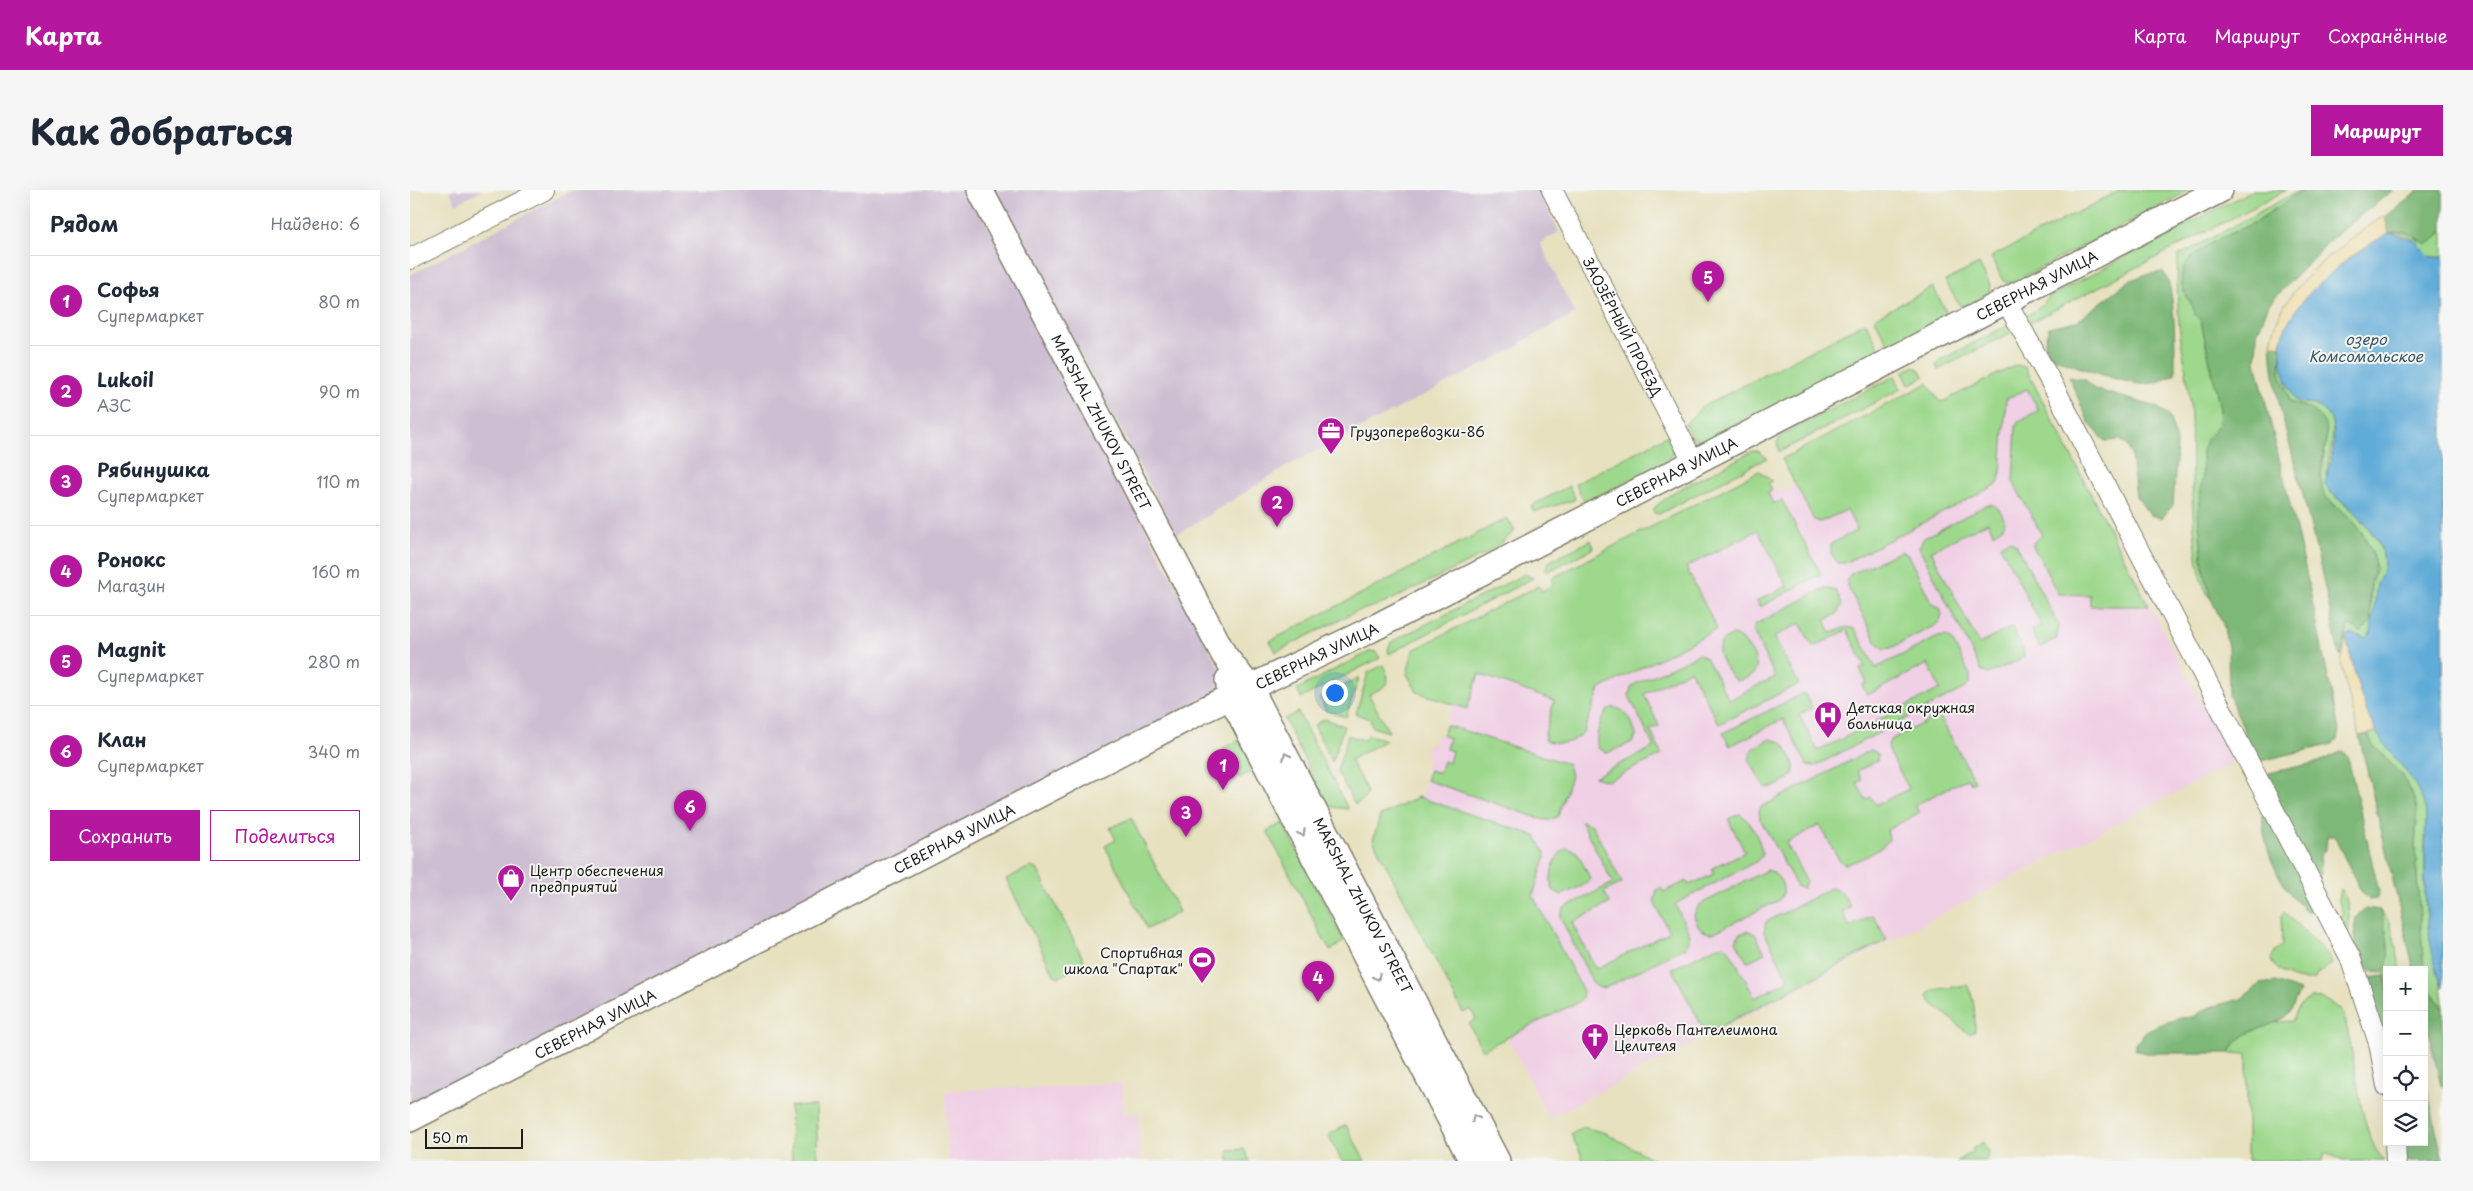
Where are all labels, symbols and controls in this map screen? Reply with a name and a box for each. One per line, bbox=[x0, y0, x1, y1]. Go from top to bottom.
text: Карта bbox=[25, 17, 102, 53]
text: Карта bbox=[2134, 22, 2186, 49]
text: Маршрут bbox=[2214, 22, 2300, 49]
text: Сохранённые bbox=[2328, 22, 2448, 49]
text: Как добраться bbox=[30, 104, 294, 157]
button: Маршрут bbox=[2311, 105, 2443, 156]
text: Рядом bbox=[50, 207, 118, 239]
text: Найдено: 6 bbox=[270, 211, 360, 235]
street label: СЕВЕРНАЯ УЛИЦА bbox=[1972, 245, 2101, 325]
street label: ЗАОЗЁРНЫЙ ПРОЕЗД bbox=[1578, 253, 1668, 400]
pin: 5 bbox=[1692, 261, 1724, 302]
text: Софья bbox=[97, 275, 160, 303]
text: 1 bbox=[62, 289, 70, 313]
text: 80 m bbox=[318, 289, 360, 313]
text: Супермаркет bbox=[97, 303, 204, 327]
water label: озеро Комсомольское bbox=[2309, 327, 2424, 367]
street label: MARSHAL ZHUKOV STREET bbox=[1047, 330, 1157, 514]
text: Lukoil bbox=[97, 365, 154, 393]
text: 2 bbox=[60, 379, 72, 403]
text: 90 m bbox=[319, 379, 360, 403]
text: АЗС bbox=[97, 393, 132, 417]
office icon: Грузоперевозки-86 bbox=[1316, 416, 1346, 455]
place label: Грузоперевозки-86 bbox=[1350, 421, 1485, 442]
street label: СЕВЕРНАЯ УЛИЦА bbox=[1611, 431, 1741, 512]
text: Рябинушка bbox=[97, 455, 210, 483]
text: 3 bbox=[61, 469, 71, 493]
text: 110 m bbox=[317, 469, 360, 493]
text: Супермаркет bbox=[97, 483, 204, 507]
pin: 2 bbox=[1261, 486, 1293, 527]
text: Ронокс bbox=[97, 545, 166, 573]
text: 4 bbox=[61, 559, 71, 583]
text: 160 m bbox=[312, 559, 360, 583]
text: Магазин bbox=[97, 573, 166, 597]
street label: СЕВЕРНАЯ УЛИЦА bbox=[1251, 617, 1382, 694]
text: Magnit bbox=[97, 635, 166, 663]
text: 5 bbox=[61, 649, 71, 673]
text: 280 m bbox=[308, 649, 360, 673]
text: Супермаркет bbox=[97, 663, 204, 687]
your location bbox=[1322, 680, 1348, 706]
place label: Детская окружная больница bbox=[1846, 697, 1975, 734]
hospital icon: Детская окружная больница bbox=[1813, 700, 1843, 739]
text: Клан bbox=[97, 725, 146, 753]
text: 6 bbox=[60, 739, 72, 763]
text: 340 m bbox=[308, 739, 360, 763]
pin: 1 bbox=[1207, 749, 1239, 790]
text: Супермаркет bbox=[97, 753, 204, 777]
one-way arrow bbox=[1282, 753, 1292, 762]
pin: 6 bbox=[674, 790, 706, 831]
pin: 3 bbox=[1170, 796, 1202, 837]
street label: СЕВЕРНАЯ УЛИЦА bbox=[889, 798, 1019, 879]
button: Сохранить bbox=[50, 810, 200, 861]
button: Поделиться bbox=[210, 810, 360, 861]
street label: MARSHAL ZHUKOV STREET bbox=[1309, 813, 1418, 997]
one-way arrow bbox=[1296, 828, 1306, 837]
place label: Центр обеспечения предприятий bbox=[530, 860, 664, 897]
shop icon: Центр обеспечения предприятий bbox=[496, 863, 526, 902]
place label: Спортивная школа "Спартак" bbox=[1064, 942, 1183, 979]
sports icon: Спортивная школа "Спартак" bbox=[1187, 945, 1217, 984]
pin: 4 bbox=[1302, 961, 1334, 1002]
map controls bbox=[2383, 966, 2428, 1146]
button: + bbox=[2383, 966, 2428, 1011]
one-way arrow bbox=[1371, 972, 1381, 981]
street label: СЕВЕРНАЯ УЛИЦА bbox=[530, 983, 660, 1064]
button: − bbox=[2383, 1011, 2428, 1056]
place label: Церковь Пантелеимона Целителя bbox=[1614, 1019, 1778, 1056]
church icon: Церковь Пантелеимона Целителя bbox=[1580, 1022, 1610, 1061]
button: locate bbox=[2383, 1056, 2428, 1101]
button: layers bbox=[2383, 1101, 2428, 1146]
one-way arrow bbox=[1471, 1114, 1481, 1123]
scale bar bbox=[425, 1126, 522, 1149]
text: 50 m bbox=[432, 1127, 468, 1148]

